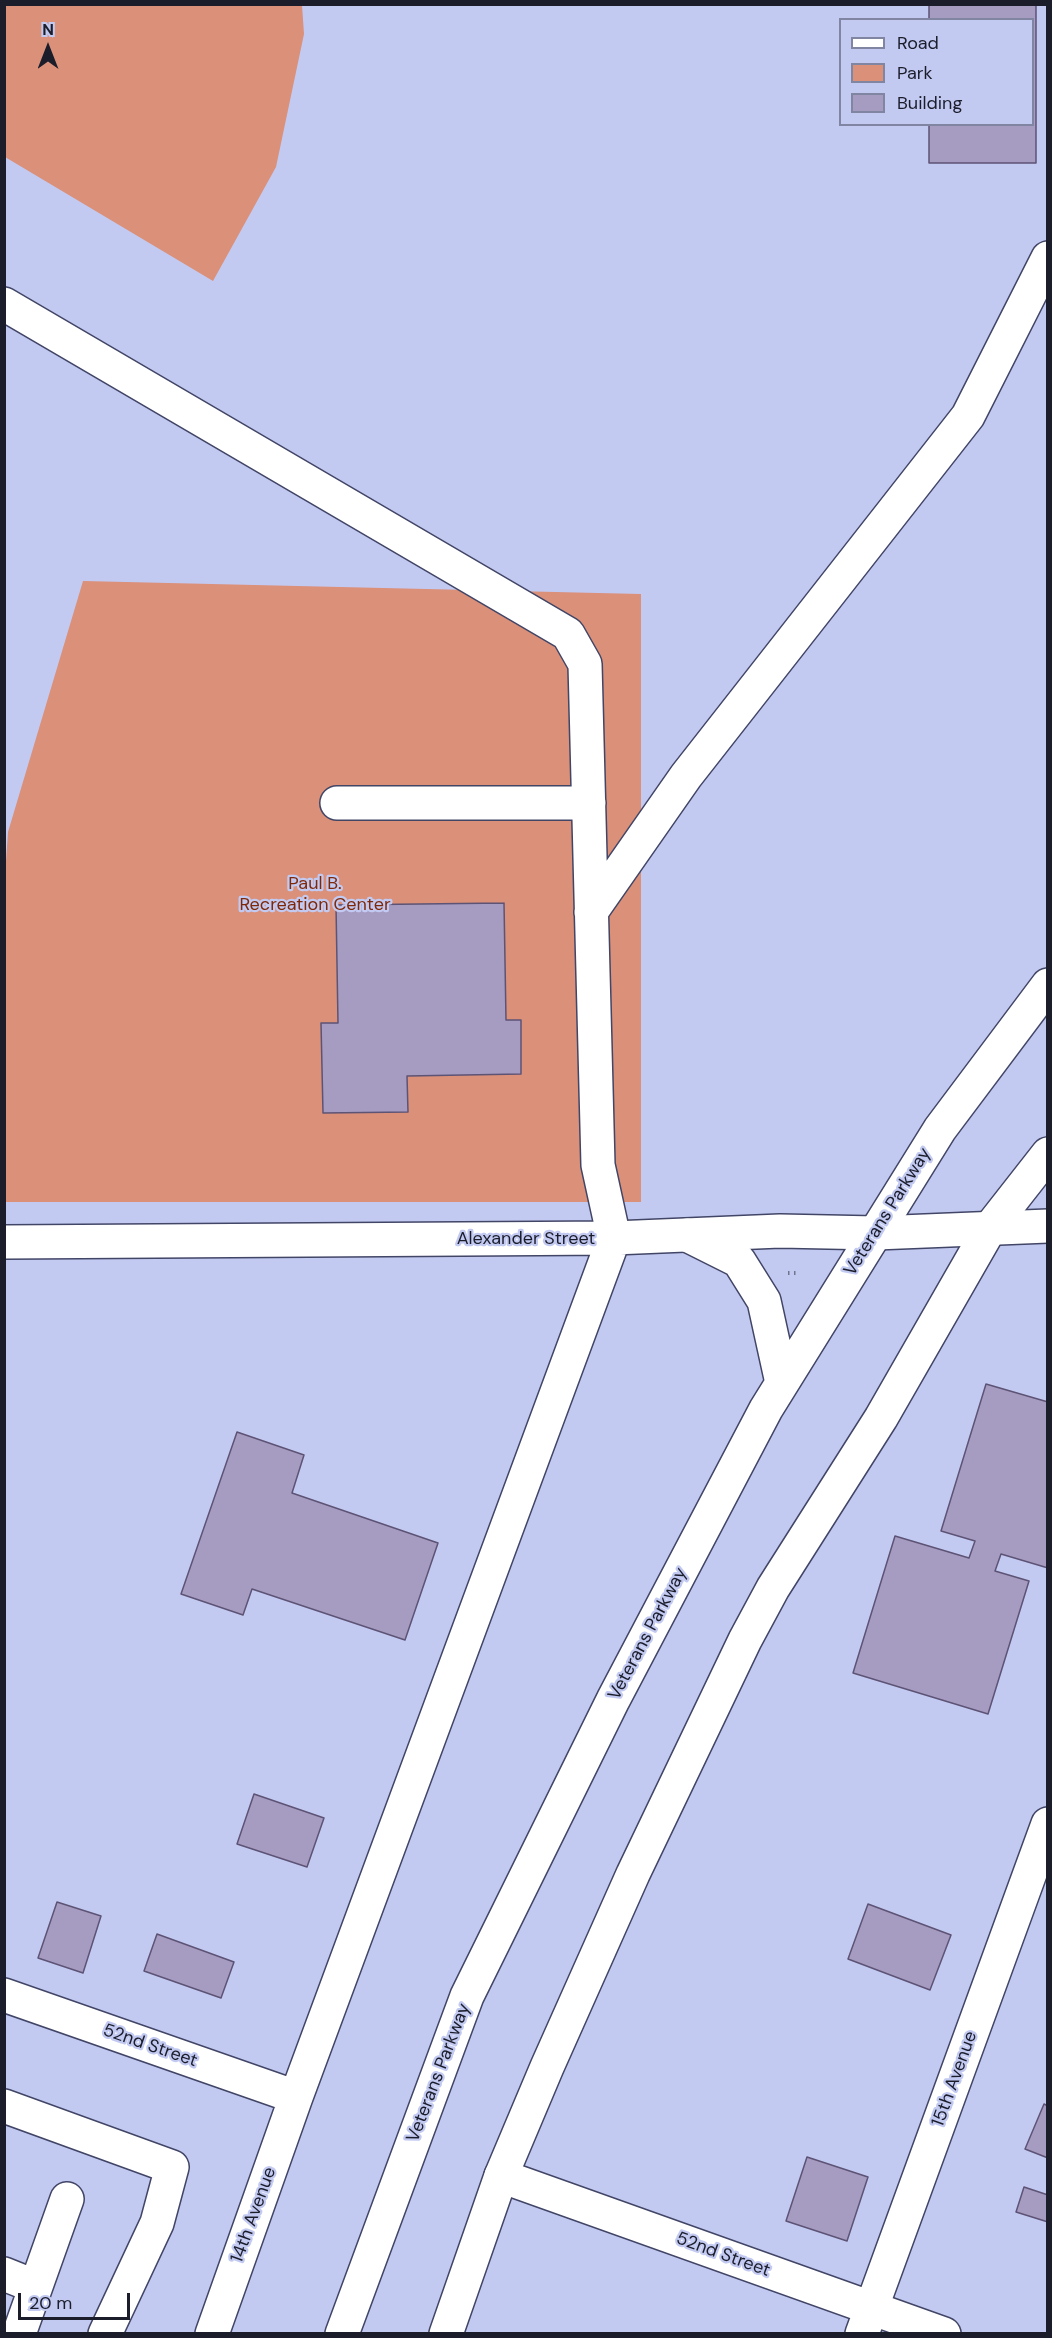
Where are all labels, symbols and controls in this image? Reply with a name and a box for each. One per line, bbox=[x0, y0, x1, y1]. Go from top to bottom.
north arrow bbox=[18, 18, 78, 78]
legend bbox=[839, 18, 1034, 126]
text: N bbox=[42, 19, 54, 40]
text: Road bbox=[897, 31, 939, 55]
text: Park bbox=[897, 61, 933, 85]
text: Building bbox=[897, 91, 962, 115]
park label: Paul B. Recreation Center bbox=[239, 873, 391, 916]
street label: Veterans Parkway bbox=[840, 1144, 936, 1280]
street label: Alexander Street bbox=[457, 1228, 595, 1250]
street label: Veterans Parkway bbox=[604, 1564, 692, 1704]
street label: Veterans Parkway bbox=[403, 2001, 475, 2145]
street label: 52nd Street bbox=[100, 2020, 200, 2072]
street label: 15th Avenue bbox=[928, 2028, 982, 2130]
street label: 14th Avenue bbox=[227, 2164, 281, 2266]
street label: 52nd Street bbox=[673, 2228, 773, 2282]
scale bar bbox=[21, 2281, 134, 2319]
text: 20 m bbox=[29, 2291, 72, 2315]

